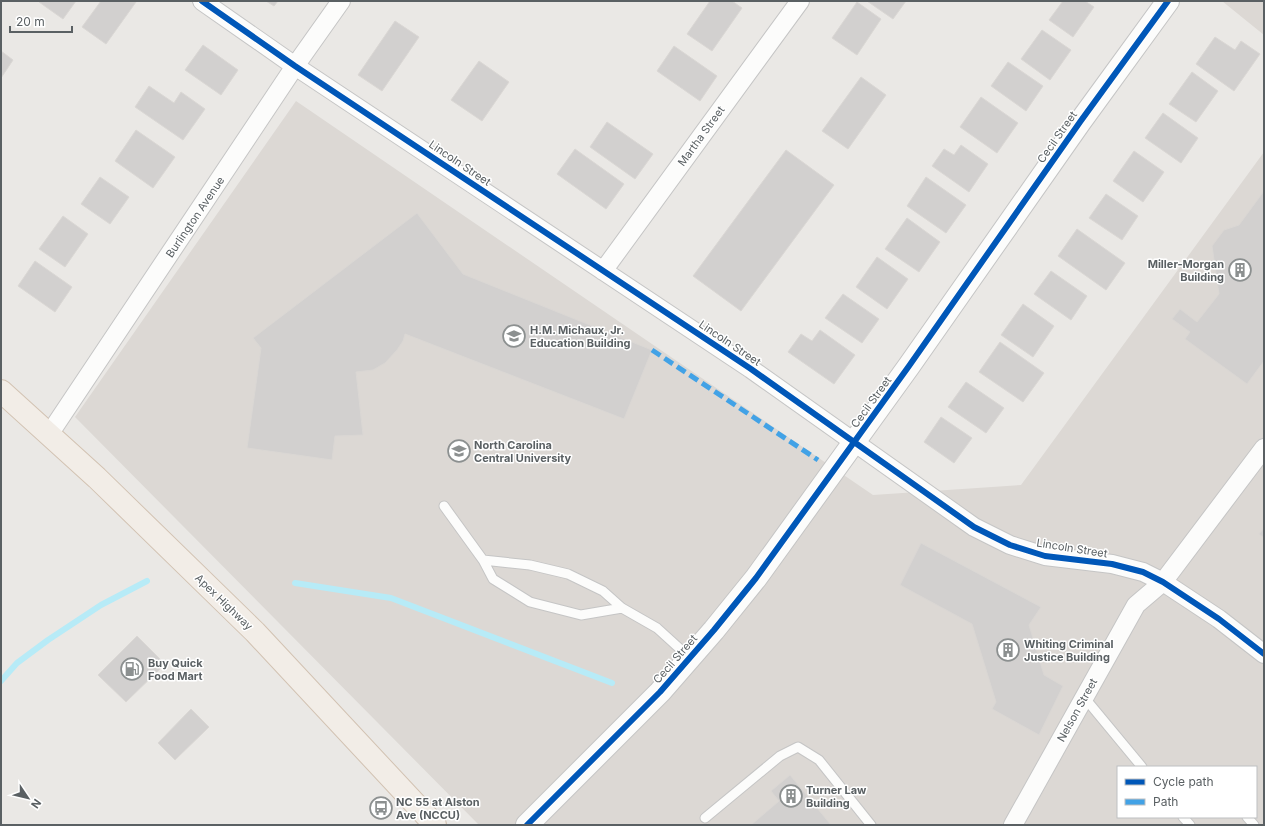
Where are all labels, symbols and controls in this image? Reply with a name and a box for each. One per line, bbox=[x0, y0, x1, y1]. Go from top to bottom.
scale bar bbox=[10, 8, 72, 34]
text: 20 m bbox=[16, 14, 45, 29]
street label: Martha Street bbox=[675, 103, 728, 169]
street label: Cecil Street bbox=[1034, 108, 1080, 166]
street label: Lincoln Street bbox=[426, 137, 494, 189]
street label: Burlington Avenue bbox=[163, 174, 227, 260]
place label: Miller-Morgan Building bbox=[1148, 257, 1224, 284]
building icon: Miller-Morgan Building bbox=[1227, 257, 1253, 283]
street label: Lincoln Street bbox=[696, 317, 764, 369]
school or university icon: H.M. Michaux, Jr. Education Building bbox=[501, 323, 527, 349]
place label: H.M. Michaux, Jr. Education Building bbox=[530, 323, 630, 350]
street label: Cecil Street bbox=[848, 373, 895, 430]
school or university icon: North Carolina Central University bbox=[446, 438, 472, 464]
place label: North Carolina Central University bbox=[474, 438, 572, 465]
street label: Lincoln Street bbox=[1036, 535, 1109, 561]
street label: Apex Highway bbox=[192, 571, 256, 633]
street label: Cecil Street bbox=[650, 631, 700, 686]
building icon: Whiting Criminal Justice Building bbox=[995, 637, 1021, 663]
place label: Whiting Criminal Justice Building bbox=[1024, 637, 1114, 664]
fuel station icon: Buy Quick Food Mart bbox=[119, 656, 145, 682]
place label: Buy Quick Food Mart bbox=[148, 656, 203, 683]
street label: Nelson Street bbox=[1054, 675, 1100, 744]
legend bbox=[1117, 766, 1257, 818]
text: Cycle path bbox=[1153, 774, 1214, 789]
north arrow bbox=[8, 778, 48, 818]
building icon: Turner Law Building bbox=[778, 783, 804, 809]
place label: Turner Law Building bbox=[806, 783, 867, 810]
text: Path bbox=[1153, 794, 1178, 809]
bus stop icon: NC 55 at Alston Ave (NCCU) bbox=[368, 795, 394, 821]
place label: NC 55 at Alston Ave (NCCU) bbox=[396, 795, 480, 822]
text: N bbox=[28, 796, 44, 811]

